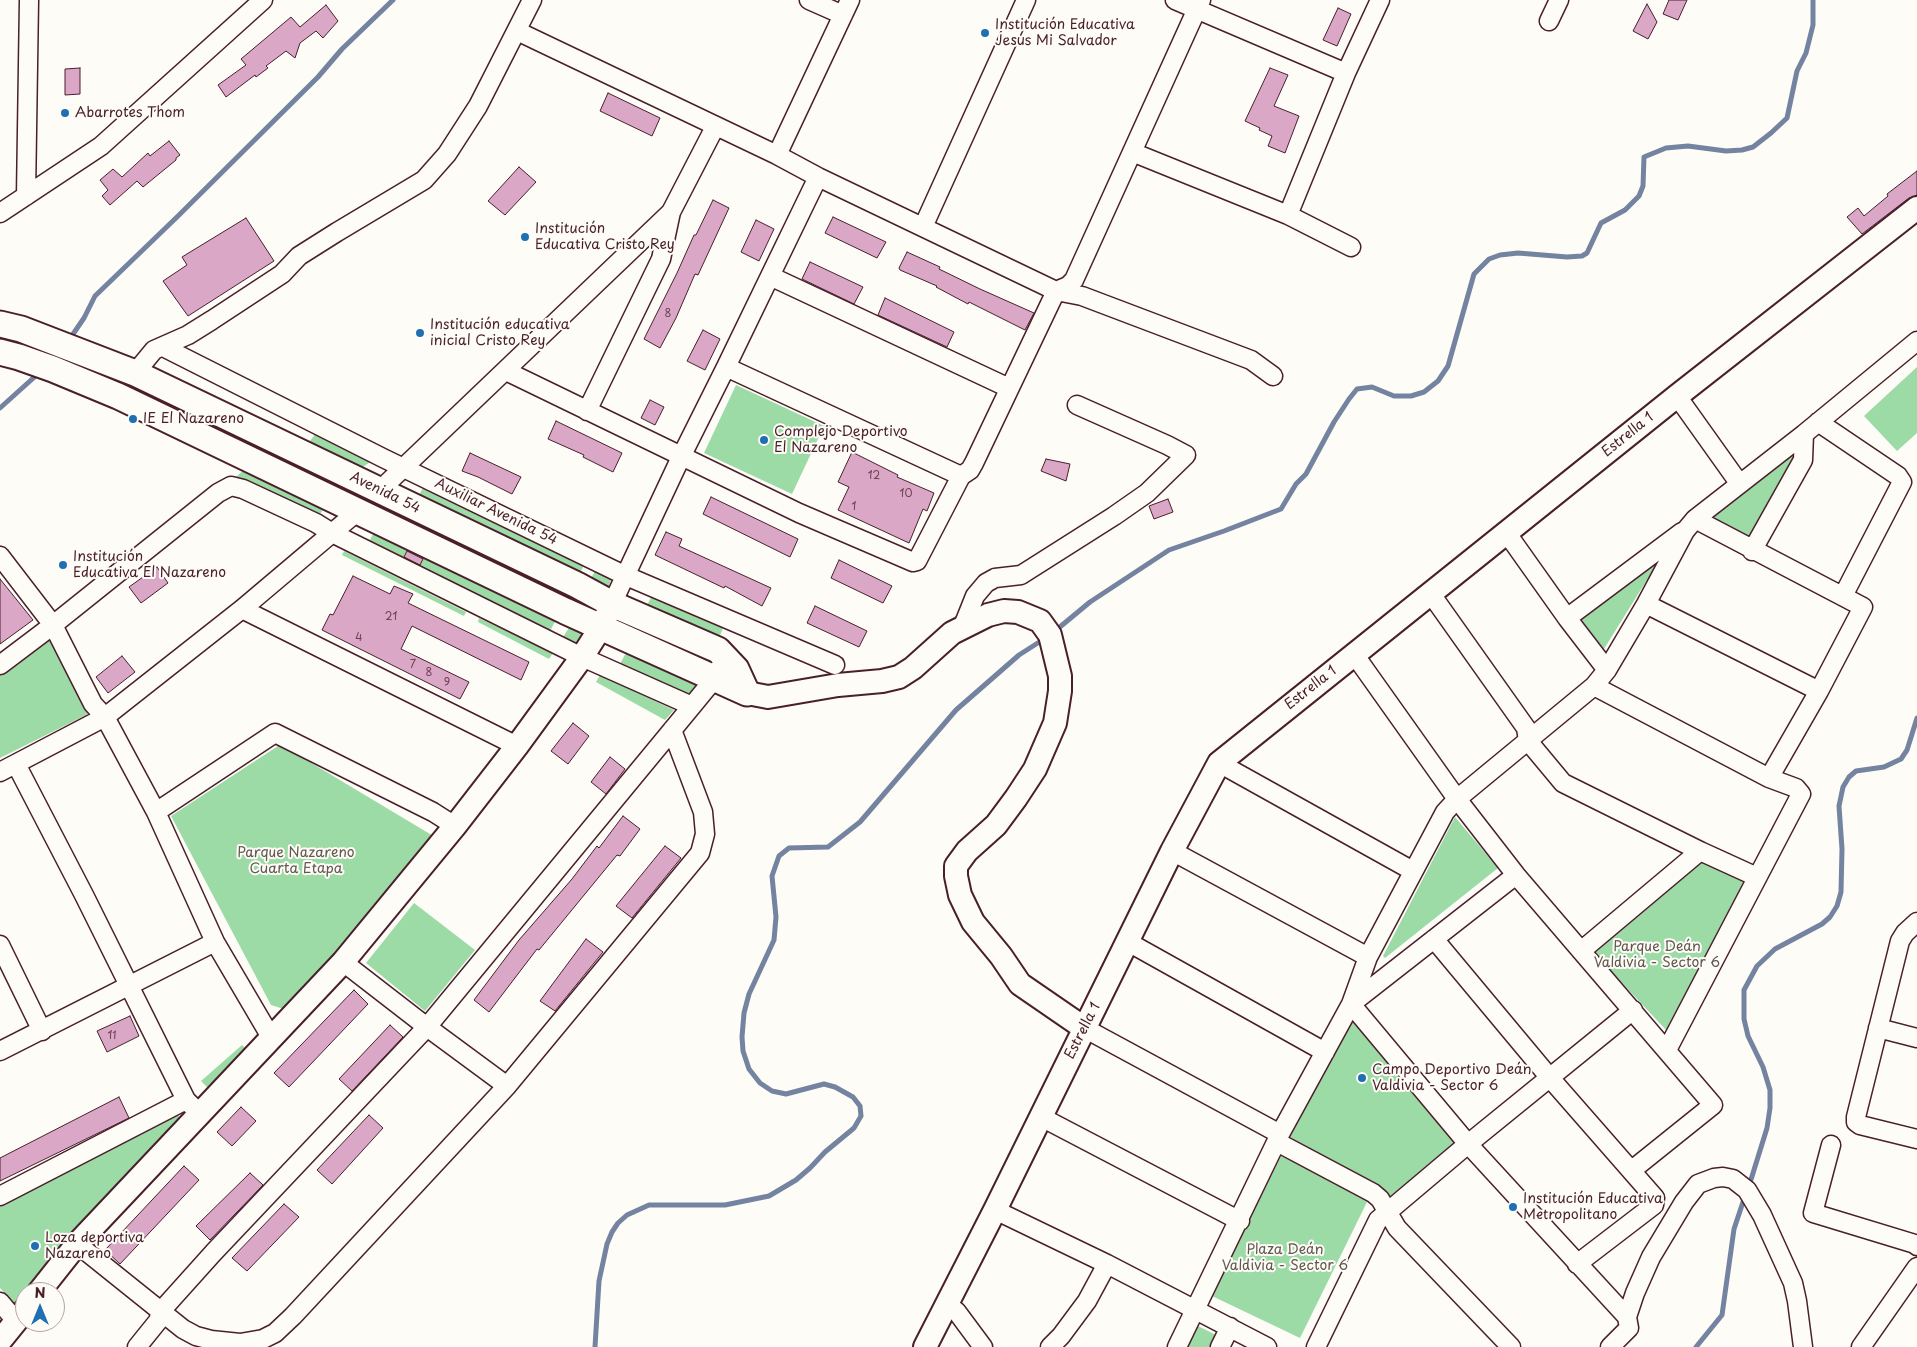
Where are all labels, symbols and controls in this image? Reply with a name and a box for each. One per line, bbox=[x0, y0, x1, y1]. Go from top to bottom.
place label: Institución Educativa Jesus Mi Salvador bbox=[995, 17, 1135, 49]
marker: Institución Educativa Jesus Mi Salvador bbox=[979, 27, 991, 39]
place label: Abarrotes Thom bbox=[75, 105, 185, 121]
marker: Abarrotes Thom bbox=[59, 107, 71, 119]
place label: Institución Educativa Cristo Rey bbox=[535, 221, 675, 253]
marker: Institución Educativa Cristo Rey bbox=[519, 231, 531, 243]
house number: 8 bbox=[665, 307, 671, 321]
place label: Institución educativa inicial Cristo Rey bbox=[430, 317, 569, 350]
marker: Institución educativa inicial Cristo Rey bbox=[414, 327, 426, 339]
street label: Estrella 1 bbox=[1599, 409, 1657, 461]
place label: IE El Nazareno bbox=[143, 411, 244, 427]
marker: IE El Nazareno bbox=[127, 413, 139, 425]
place label: Complejo Deportivo El Nazareno bbox=[774, 424, 908, 457]
marker: Complejo Deportivo El Nazareno bbox=[758, 434, 770, 446]
street label: Avenida 54 bbox=[347, 469, 423, 517]
house number: 12 bbox=[868, 469, 880, 483]
street label: Auxiliar Avenida 54 bbox=[432, 475, 560, 549]
house number: 10 bbox=[900, 487, 912, 501]
house number: 1 bbox=[852, 500, 856, 514]
place label: Institución Educativa El Nazareno bbox=[73, 549, 226, 582]
marker: Institución Educativa El Nazareno bbox=[57, 559, 69, 571]
house number: 21 bbox=[385, 610, 397, 624]
house number: 4 bbox=[355, 631, 363, 645]
house number: 7 bbox=[410, 658, 416, 672]
street label: Estrella 1 bbox=[1282, 662, 1340, 714]
house number: 8 bbox=[426, 666, 432, 680]
house number: 9 bbox=[444, 676, 450, 690]
park label: Parque Nazareno Cuarta Etapa bbox=[237, 845, 355, 878]
park label: Parque Deán Valdivia - Sector 6 bbox=[1594, 939, 1720, 972]
street label: Estrella 1 bbox=[1062, 1000, 1104, 1062]
house number: 11 bbox=[107, 1029, 117, 1043]
place label: Campo Deportivo Deán Valdivia - Sector 6 bbox=[1372, 1062, 1532, 1094]
marker: Campo Deportivo Deán Valdivia - Sector 6 bbox=[1356, 1072, 1368, 1084]
place label: Institución Educativa Metropolitano bbox=[1523, 1191, 1663, 1224]
marker: Institución Educativa Metropolitano bbox=[1507, 1201, 1519, 1213]
place label: Loza deportiva Nazareno bbox=[45, 1230, 144, 1262]
marker: Loza deportiva Nazareno bbox=[29, 1240, 41, 1252]
park label: Plaza Deán Valdivia - Sector 6 bbox=[1222, 1242, 1348, 1274]
north arrow bbox=[15, 1282, 65, 1332]
text: N bbox=[34, 1282, 46, 1303]

